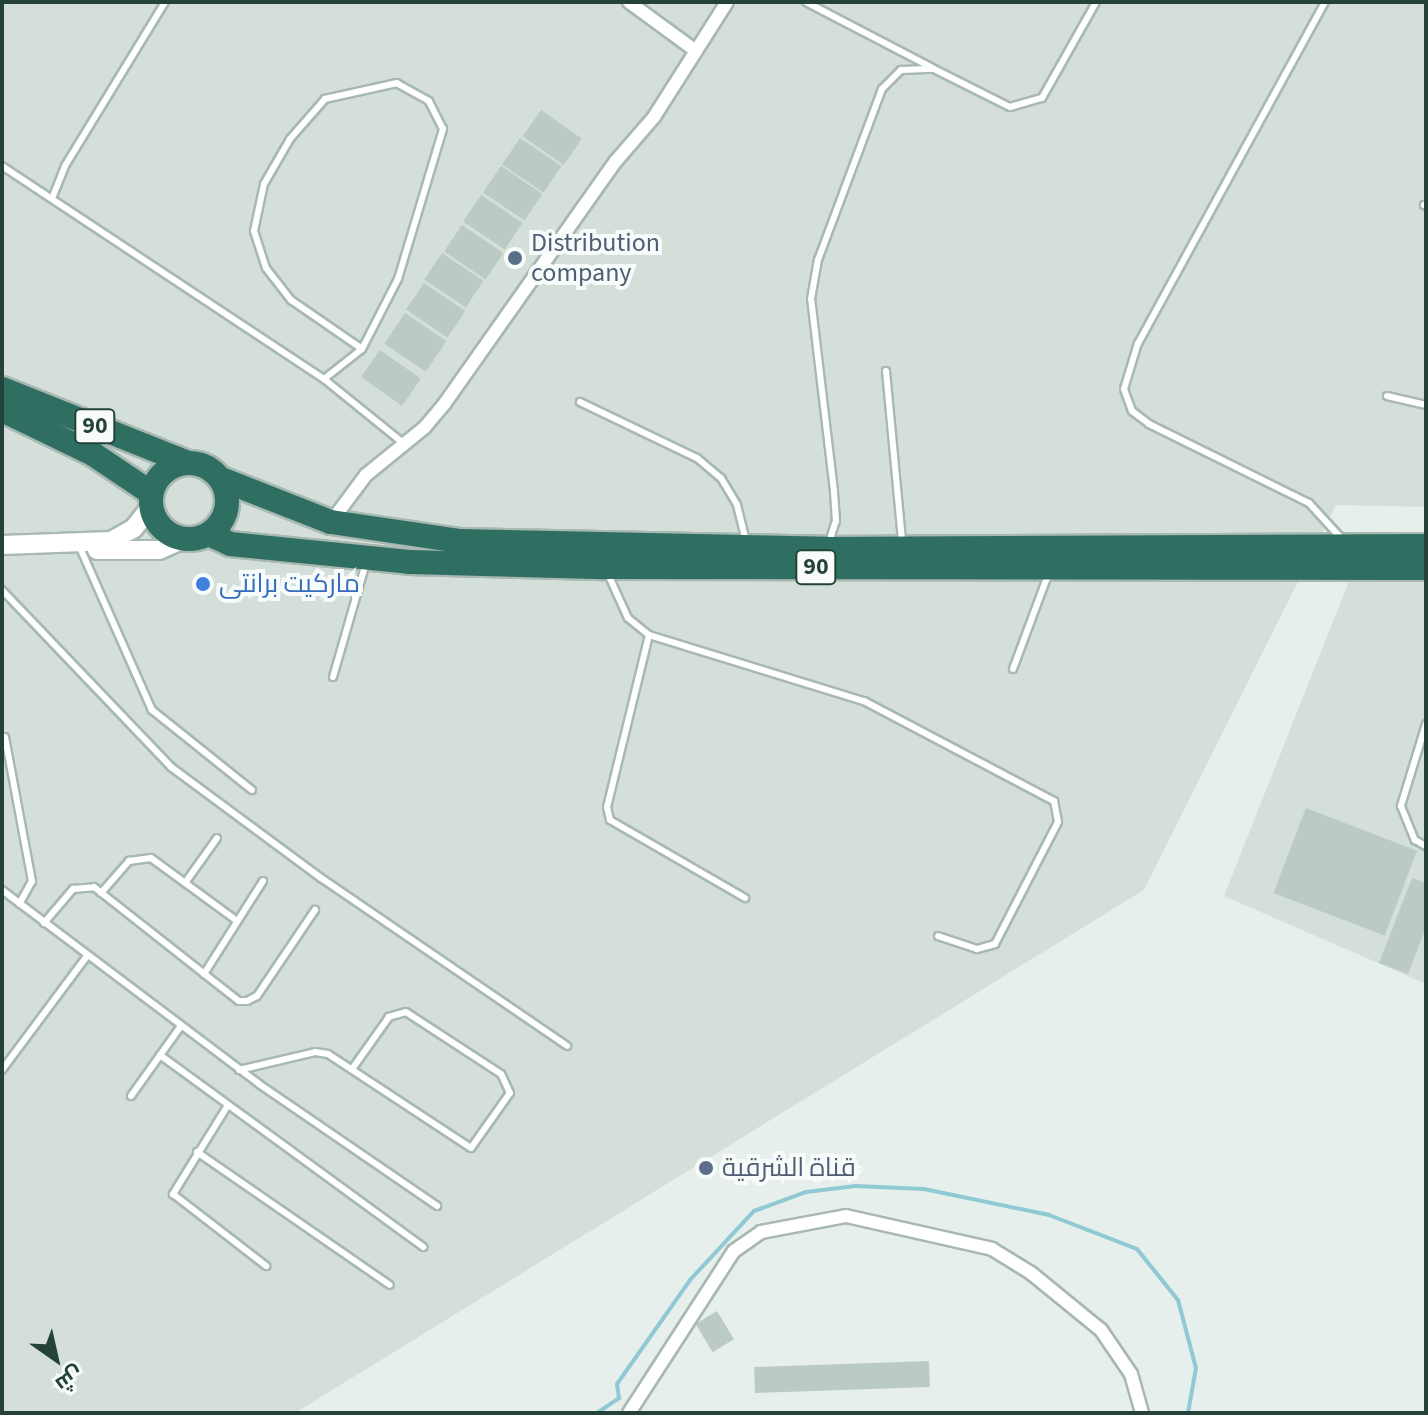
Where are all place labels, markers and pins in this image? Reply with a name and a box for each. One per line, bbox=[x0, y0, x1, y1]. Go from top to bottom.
place label: Distribution company bbox=[531, 227, 660, 288]
marker: Distribution company bbox=[506, 249, 524, 267]
place label: مارکیت برانتی bbox=[219, 568, 360, 600]
marker: مارکیت برانتی bbox=[194, 575, 212, 593]
place label: قناة الشرقية bbox=[722, 1152, 856, 1184]
marker: قناة الشرقية bbox=[697, 1159, 715, 1177]

